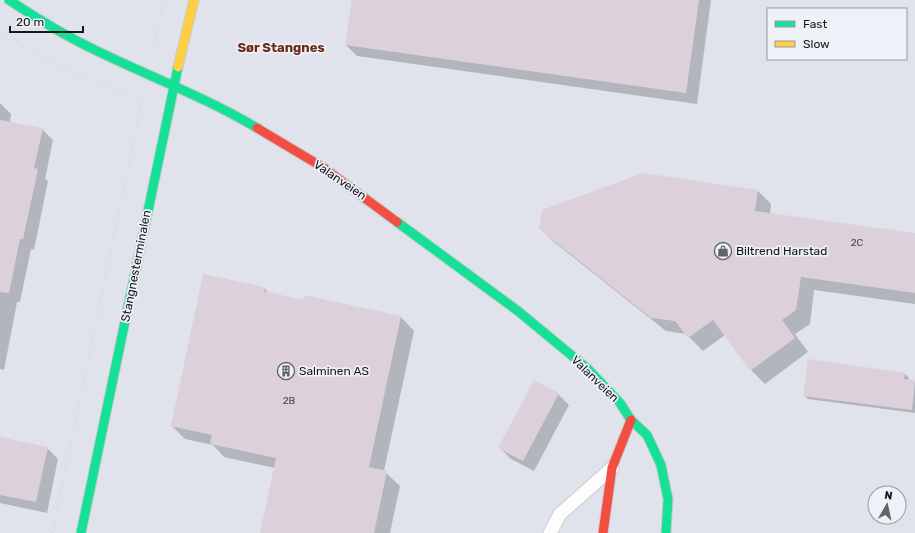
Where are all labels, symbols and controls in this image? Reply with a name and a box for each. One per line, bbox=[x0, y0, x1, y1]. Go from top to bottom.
scale bar bbox=[10, 8, 83, 34]
legend bbox=[767, 8, 907, 60]
text: 20 m bbox=[16, 15, 44, 29]
text: Fast bbox=[803, 17, 827, 31]
text: Slow bbox=[803, 37, 830, 51]
district label: Sør Stangnes bbox=[237, 40, 325, 55]
street label: Valanveien bbox=[311, 157, 369, 203]
street label: Stangnesterminalen bbox=[118, 209, 154, 323]
house number: 2C bbox=[851, 237, 864, 249]
shop icon: Biltrend Harstad bbox=[713, 241, 733, 261]
place label: Biltrend Harstad bbox=[736, 244, 827, 258]
street label: Valanveien bbox=[568, 353, 622, 405]
building icon: Salminen AS bbox=[276, 361, 296, 381]
place label: Salminen AS bbox=[299, 364, 369, 378]
house number: 2B bbox=[283, 395, 296, 407]
north arrow bbox=[867, 485, 907, 525]
text: N bbox=[884, 489, 893, 503]

